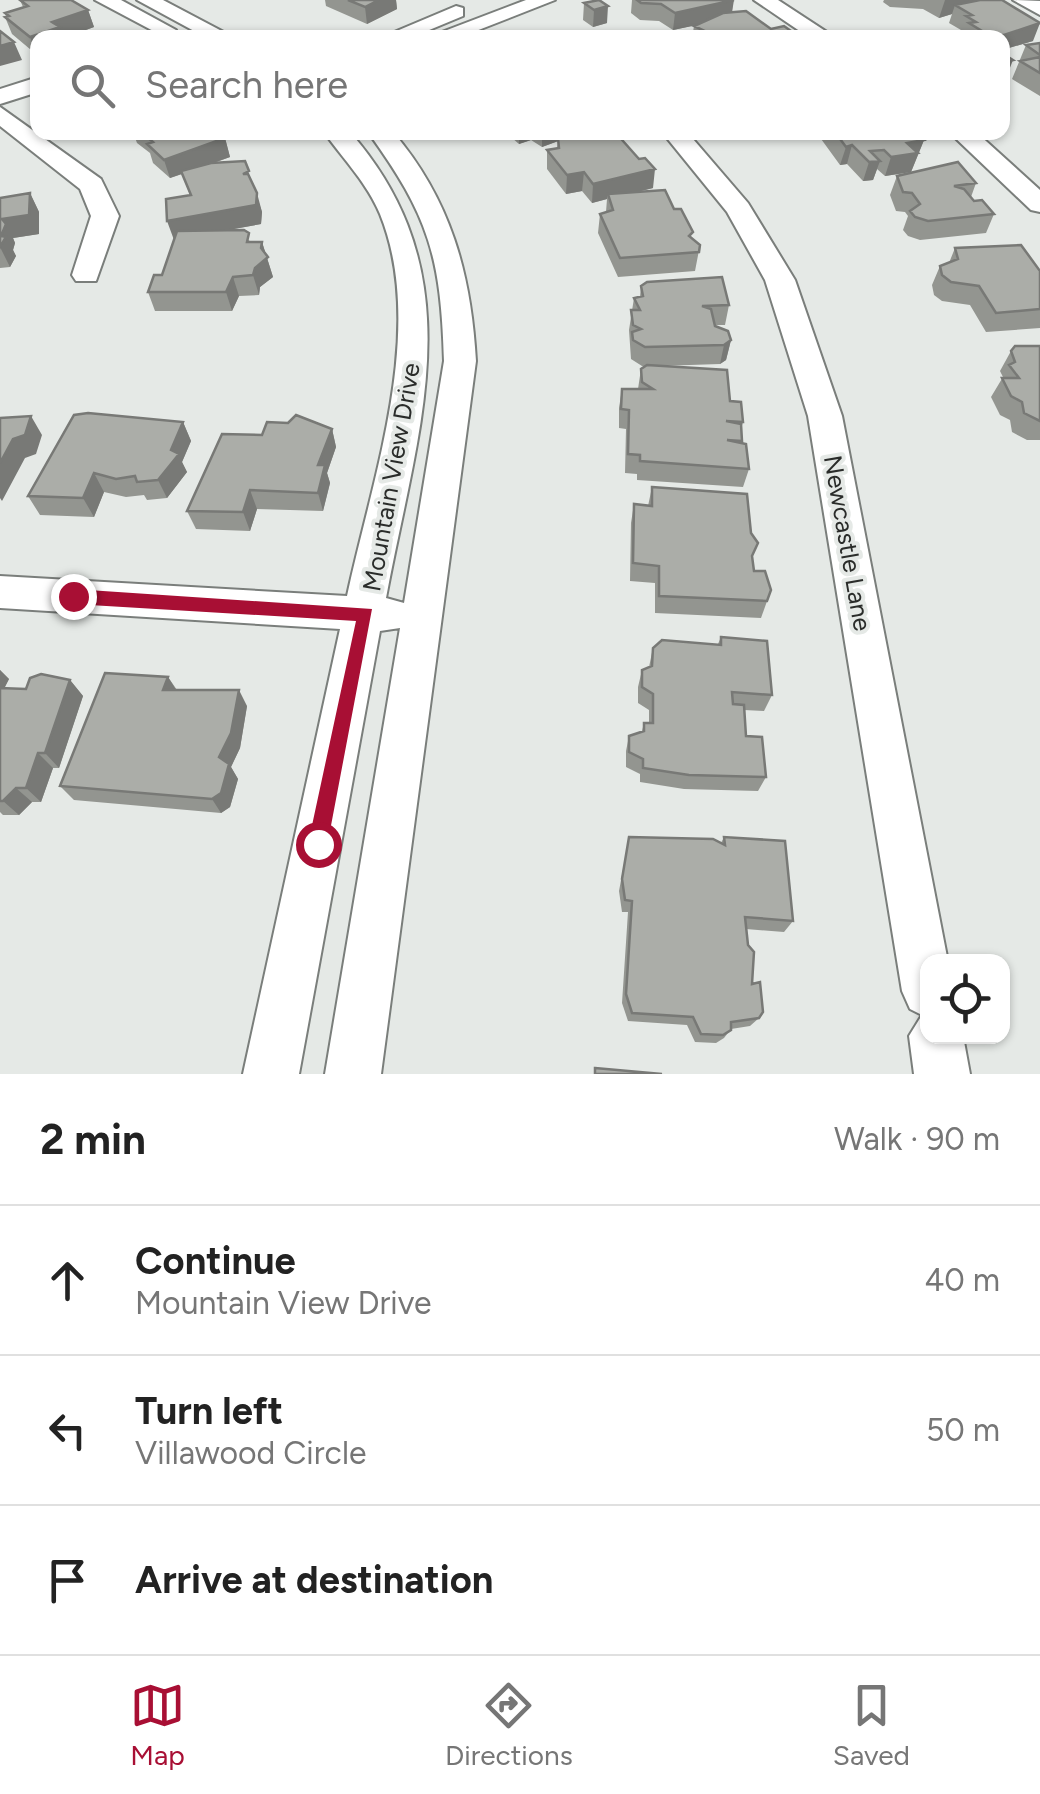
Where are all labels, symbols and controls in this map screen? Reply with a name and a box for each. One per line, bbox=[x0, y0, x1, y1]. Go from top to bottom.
search box bbox=[30, 30, 1010, 140]
icon: search bbox=[65, 58, 120, 113]
text: Search here bbox=[145, 62, 348, 108]
street label: Mountain View Drive bbox=[356, 360, 426, 594]
street label: Newcastle Lane bbox=[818, 453, 878, 633]
route end bbox=[51, 574, 97, 620]
route start bbox=[296, 822, 342, 868]
map controls bbox=[920, 954, 1010, 1044]
button: locate bbox=[920, 954, 1010, 1044]
text: 2 min bbox=[40, 1114, 146, 1165]
text: Walk · 90 m bbox=[834, 1120, 1000, 1158]
text: Continue bbox=[135, 1238, 296, 1284]
icon: ahead bbox=[40, 1253, 95, 1308]
text: 40 m bbox=[924, 1261, 1000, 1299]
text: Mountain View Drive bbox=[135, 1284, 432, 1322]
text: Turn left bbox=[135, 1388, 283, 1434]
icon: left bbox=[40, 1403, 95, 1458]
text: 50 m bbox=[926, 1411, 1000, 1449]
text: Villawood Circle bbox=[135, 1434, 366, 1472]
icon: arrive bbox=[40, 1553, 95, 1608]
text: Arrive at destination bbox=[135, 1557, 493, 1603]
tab: Map bbox=[130, 1678, 185, 1772]
tab: Directions bbox=[445, 1678, 573, 1772]
tab: Saved bbox=[833, 1678, 910, 1772]

